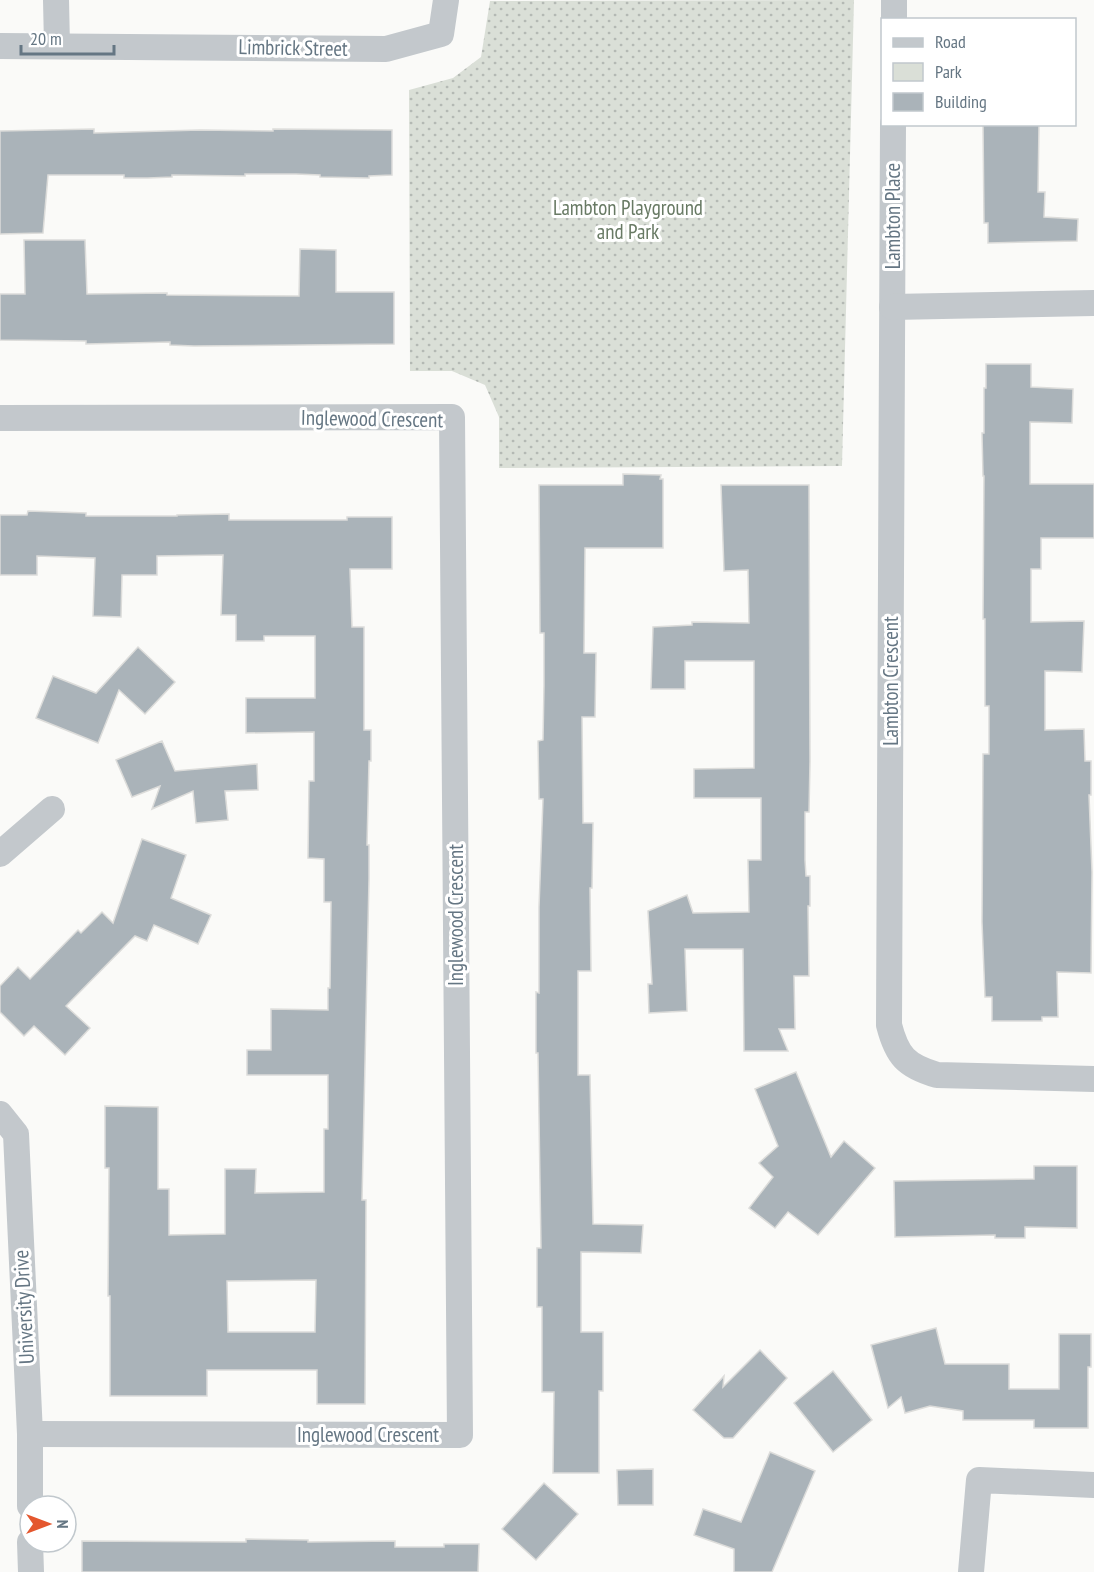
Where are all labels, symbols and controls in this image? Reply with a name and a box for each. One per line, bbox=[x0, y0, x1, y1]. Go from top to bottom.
scale bar bbox=[21, 18, 114, 56]
legend bbox=[881, 18, 1076, 126]
text: 20 m bbox=[30, 27, 62, 50]
text: Road bbox=[935, 30, 966, 53]
street label: Limbrick Street bbox=[238, 33, 348, 62]
text: Park bbox=[935, 60, 962, 83]
text: Building bbox=[935, 90, 987, 113]
street label: Lambton Place bbox=[879, 163, 906, 269]
park label: Lambton Playground and Park bbox=[553, 194, 703, 245]
street label: Inglewood Crescent bbox=[301, 404, 444, 433]
street label: Lambton Crescent bbox=[877, 616, 904, 746]
street label: Inglewood Crescent bbox=[442, 844, 469, 986]
street label: University Drive bbox=[7, 1249, 40, 1365]
street label: Inglewood Crescent bbox=[297, 1421, 439, 1448]
north arrow bbox=[18, 1494, 78, 1554]
text: N bbox=[53, 1520, 73, 1528]

